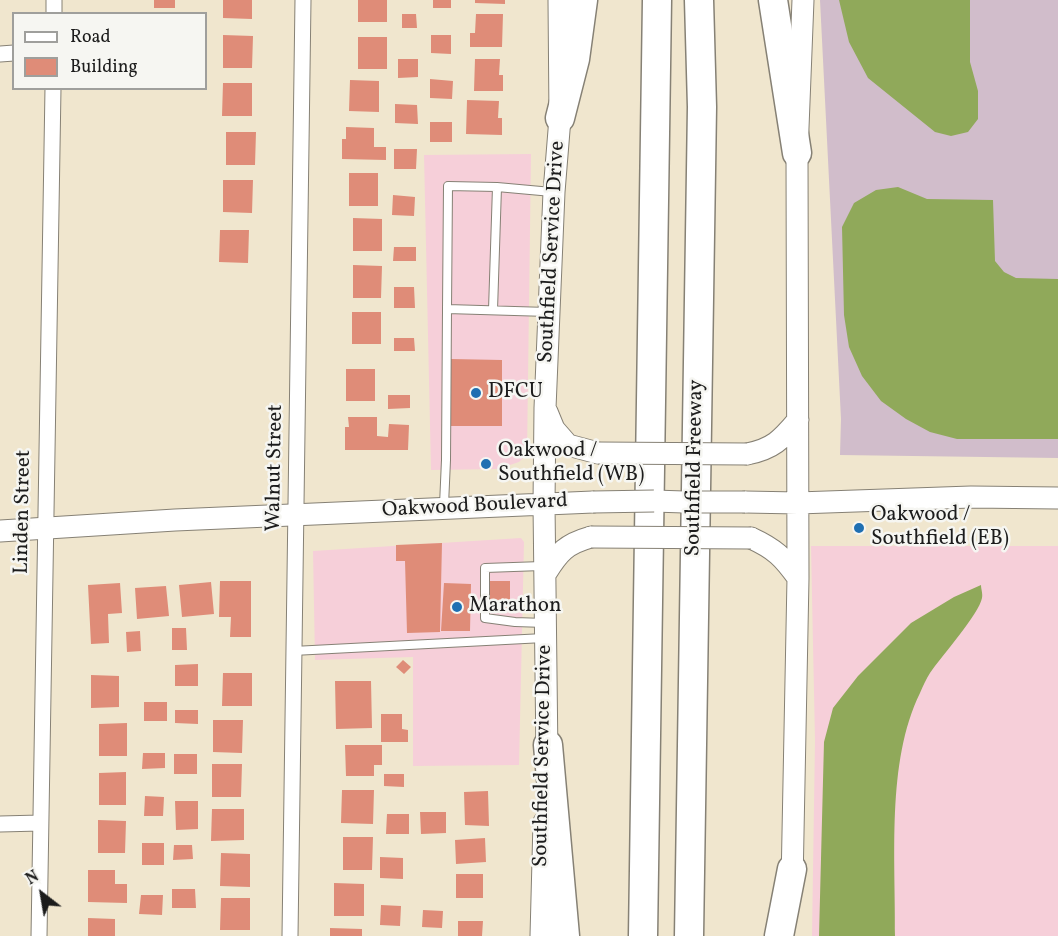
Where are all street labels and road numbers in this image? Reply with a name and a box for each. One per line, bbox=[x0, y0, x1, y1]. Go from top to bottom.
street label: Southfield Service Drive bbox=[535, 140, 571, 364]
street label: Southfield Freeway bbox=[682, 379, 710, 557]
street label: Walnut Street bbox=[262, 404, 290, 532]
street label: Linden Street bbox=[10, 450, 38, 574]
street label: Oakwood Boulevard bbox=[381, 490, 569, 524]
street label: Southfield Service Drive bbox=[529, 645, 559, 867]

